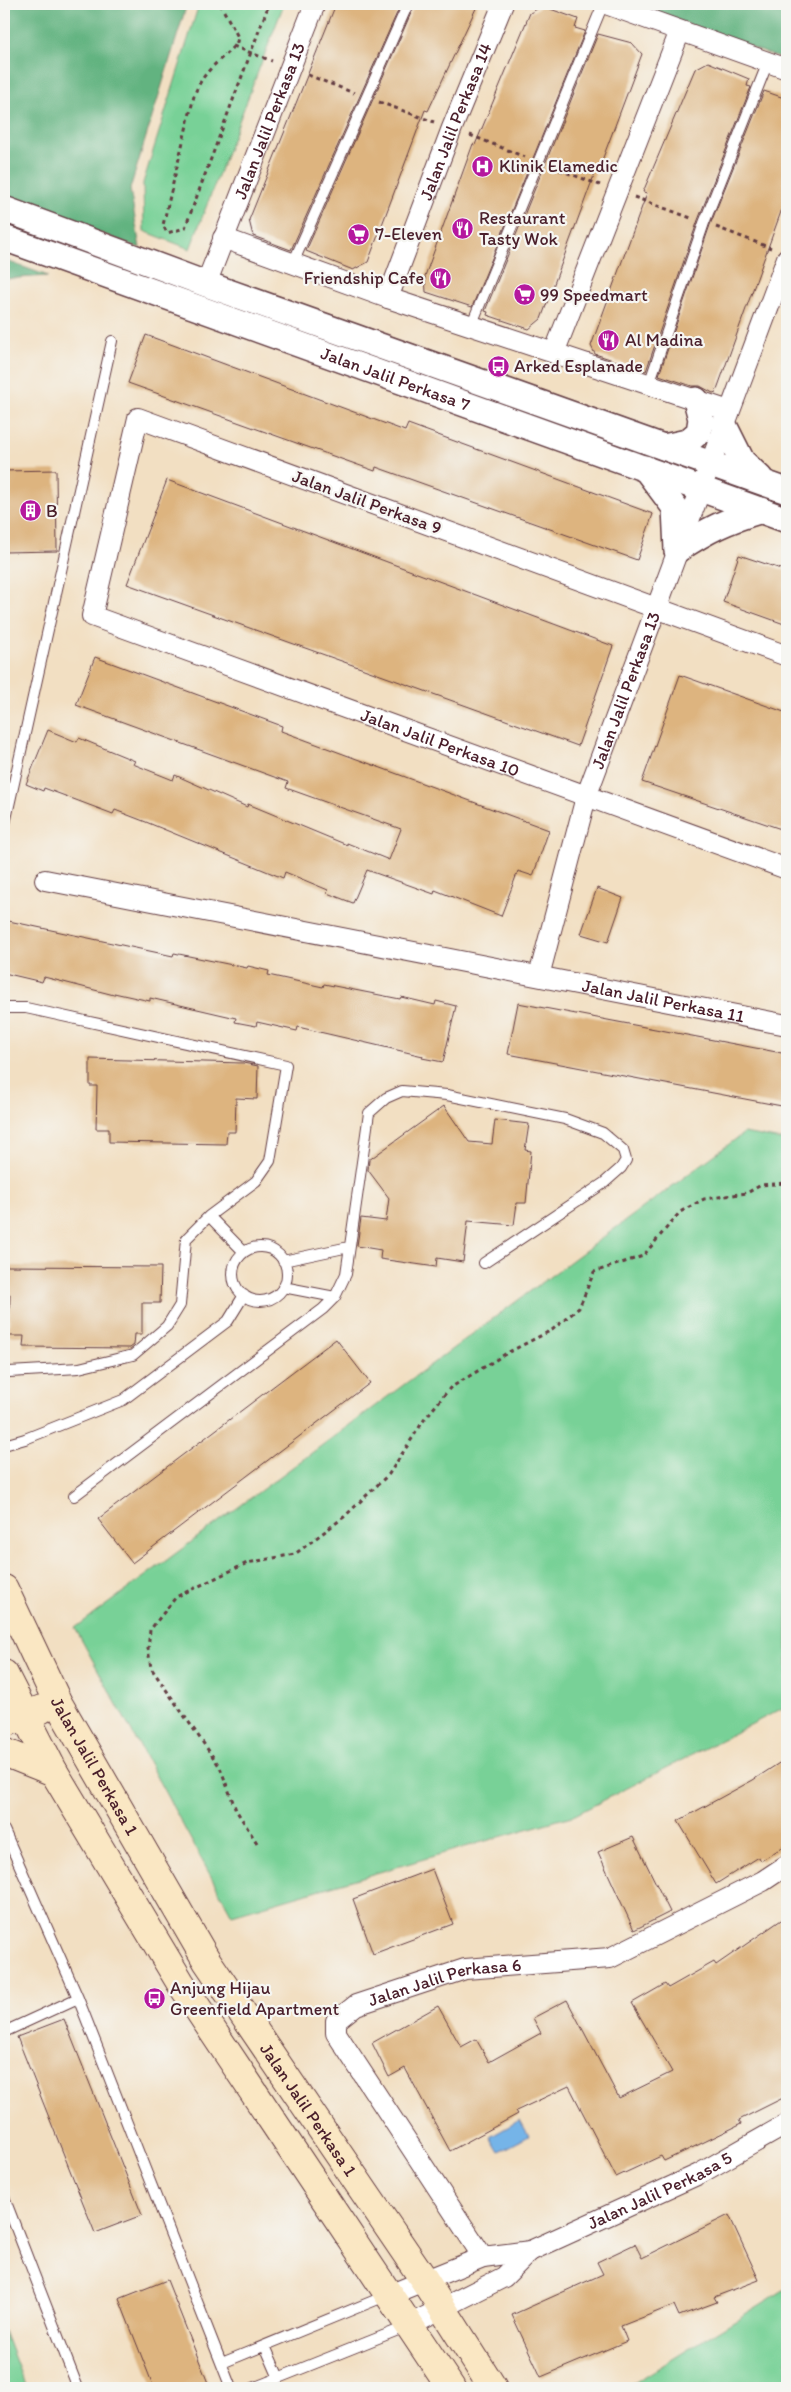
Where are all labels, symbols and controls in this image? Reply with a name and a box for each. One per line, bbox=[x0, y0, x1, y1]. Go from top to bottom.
street label: Jalan Jalil Perkasa 13 bbox=[229, 39, 310, 202]
street label: Jalan Jalil Perkasa 14 bbox=[415, 40, 497, 203]
hospital icon: Klinik Elamedic bbox=[471, 154, 495, 178]
place label: Klinik Elamedic bbox=[499, 155, 618, 177]
place label: Restaurant Tasty Wok bbox=[479, 207, 566, 250]
restaurant icon: Restaurant Tasty Wok bbox=[451, 216, 475, 240]
supermarket icon: 7-Eleven bbox=[347, 222, 371, 246]
place label: 7-Eleven bbox=[375, 223, 442, 245]
restaurant icon: Friendship Cafe bbox=[428, 266, 452, 290]
place label: Friendship Cafe bbox=[304, 267, 424, 289]
supermarket icon: 99 Speedmart bbox=[512, 283, 536, 307]
place label: 99 Speedmart bbox=[540, 284, 648, 306]
restaurant icon: Al Madina bbox=[597, 328, 621, 352]
place label: Al Madina bbox=[625, 329, 704, 351]
street label: Jalan Jalil Perkasa 7 bbox=[318, 342, 473, 416]
bus stop icon: Arked Esplanade bbox=[486, 354, 510, 378]
place label: Arked Esplanade bbox=[514, 355, 643, 377]
street label: Jalan Jalil Perkasa 9 bbox=[289, 465, 445, 539]
building icon: B bbox=[18, 499, 42, 523]
place label: B bbox=[46, 500, 58, 522]
street label: Jalan Jalil Perkasa 13 bbox=[586, 608, 665, 772]
street label: Jalan Jalil Perkasa 10 bbox=[358, 704, 523, 782]
street label: Jalan Jalil Perkasa 11 bbox=[580, 974, 746, 1027]
street label: Jalan Jalil Perkasa 1 bbox=[46, 1693, 143, 1839]
street label: Jalan Jalil Perkasa 6 bbox=[366, 1954, 522, 2011]
place label: Anjung Hijau Greenfield Apartment bbox=[170, 1977, 339, 2020]
bus stop icon: Anjung Hijau Greenfield Apartment bbox=[142, 1986, 166, 2010]
street label: Jalan Jalil Perkasa 1 bbox=[255, 2039, 361, 2181]
street label: Jalan Jalil Perkasa 5 bbox=[584, 2147, 736, 2234]

